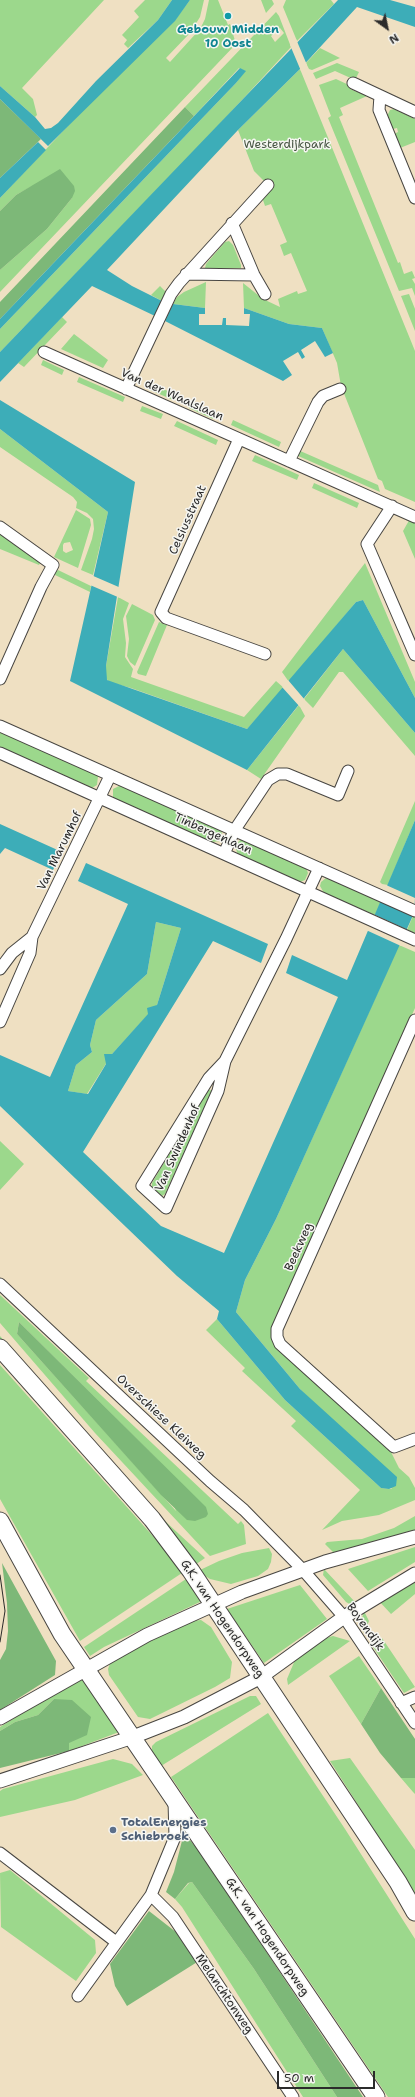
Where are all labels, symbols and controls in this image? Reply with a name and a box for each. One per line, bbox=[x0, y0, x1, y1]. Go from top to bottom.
north arrow bbox=[367, 8, 407, 48]
marker: Gebouw Midden 10 Oost bbox=[223, 11, 233, 21]
place label: Gebouw Midden 10 Oost bbox=[177, 23, 279, 51]
text: N bbox=[386, 30, 402, 47]
park label: Westerdijkpark bbox=[244, 138, 330, 152]
street label: Van der Waalslaan bbox=[118, 366, 226, 424]
street label: Celsiusstraat bbox=[166, 483, 210, 557]
street label: Van Marumhof bbox=[35, 809, 85, 893]
street label: Tinbergenlaan bbox=[172, 810, 254, 858]
street label: Van Swindenhof bbox=[152, 1102, 204, 1194]
street label: Beekweg bbox=[282, 1221, 316, 1273]
street label: Overschiese Kleiweg bbox=[113, 1372, 209, 1462]
street label: G.K. van Hogendorpweg bbox=[177, 1557, 267, 1681]
street label: Bovendijk bbox=[343, 1600, 387, 1654]
place label: TotalEnergies Schiebroek bbox=[121, 1816, 207, 1844]
marker: TotalEnergies Schiebroek bbox=[108, 1825, 118, 1835]
street label: G.K. van Hogendorpweg bbox=[222, 1875, 312, 1999]
street label: Melanchtonweg bbox=[192, 1951, 256, 2037]
scale bar bbox=[279, 2063, 377, 2089]
text: 50 m bbox=[284, 2070, 314, 2086]

